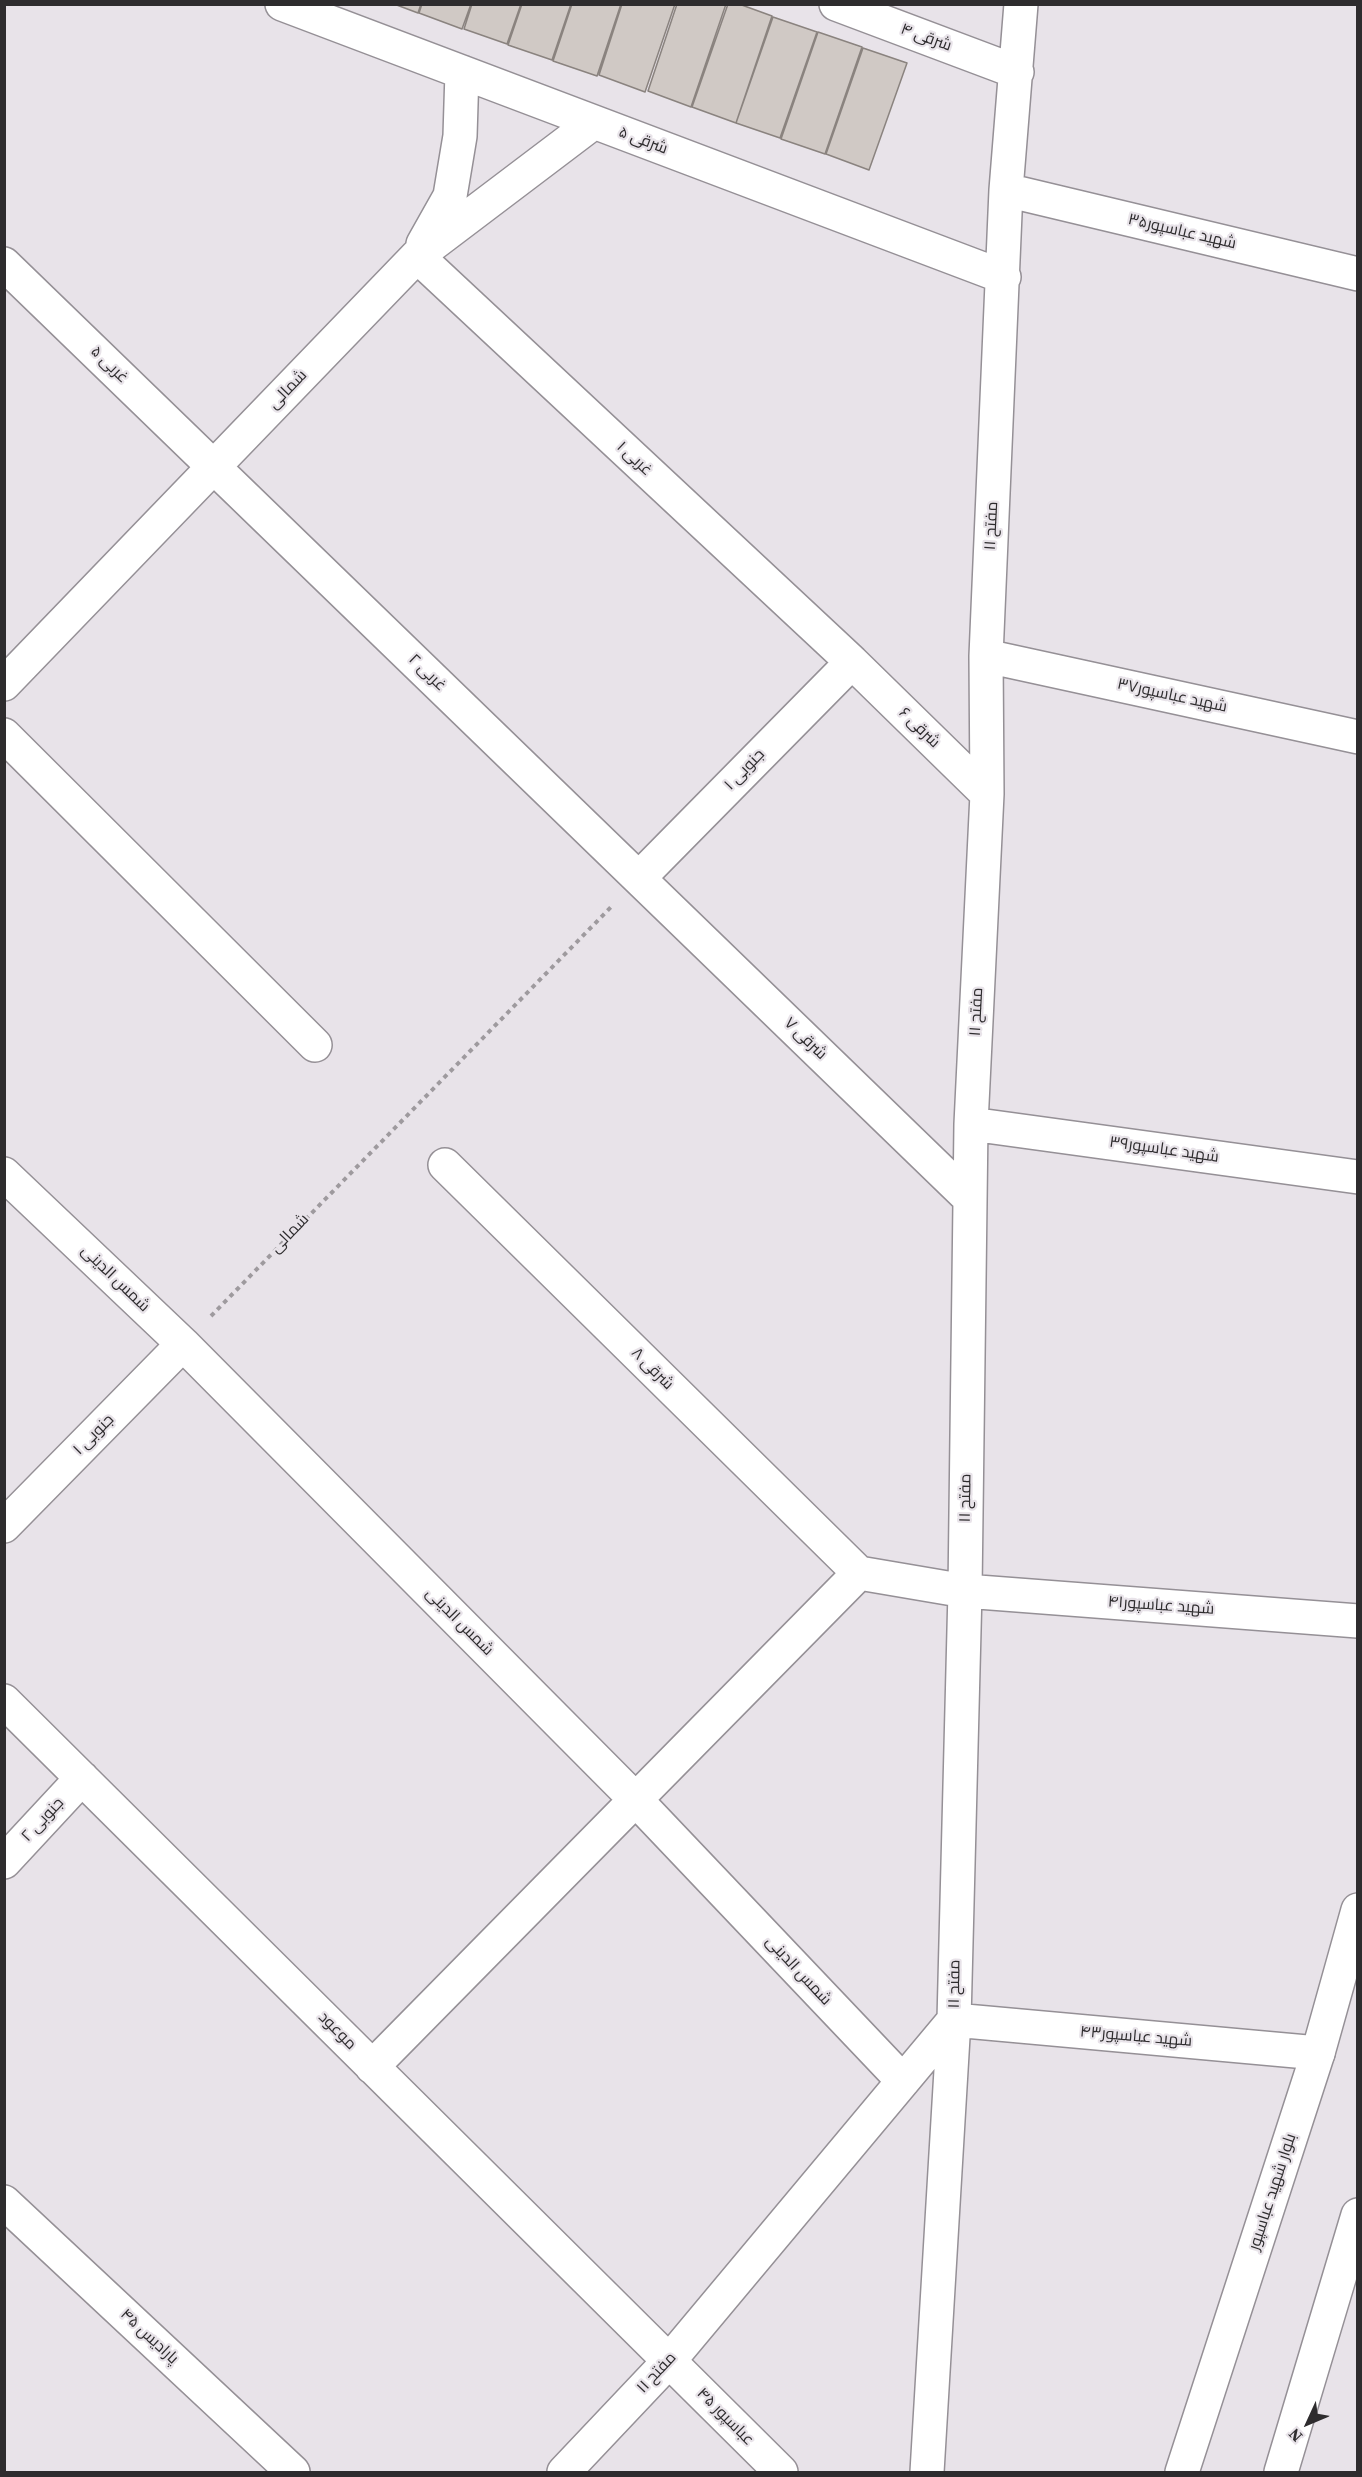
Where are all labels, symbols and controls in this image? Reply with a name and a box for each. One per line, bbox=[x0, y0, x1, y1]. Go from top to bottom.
street label: ۴ شرقی bbox=[898, 20, 954, 56]
street label: شرقی ۵ bbox=[616, 123, 670, 159]
street label: شهید عباسپور۳۵ bbox=[1126, 210, 1238, 254]
street label: غربی ۵ bbox=[86, 342, 132, 388]
street label: شمالی bbox=[265, 366, 311, 414]
street label: غربی ۱ bbox=[612, 438, 656, 480]
street label: مفتح ۱۱ bbox=[981, 501, 1003, 551]
street label: غربی ۲ bbox=[404, 651, 450, 695]
street label: شهید عباسپور۳۷ bbox=[1115, 675, 1229, 717]
street label: شرقی ۶ bbox=[894, 704, 944, 752]
street label: جنوبی ۱ bbox=[721, 745, 769, 795]
street label: مفتح ۱۱ bbox=[966, 987, 988, 1037]
street label: شرقی ۷ bbox=[780, 1014, 830, 1064]
street label: شهید عباسپور۳۹ bbox=[1108, 1133, 1220, 1167]
street label: شمالی bbox=[267, 1210, 313, 1258]
street label: شمس الدینی bbox=[77, 1241, 153, 1317]
street label: شرقی ۸ bbox=[627, 1344, 677, 1394]
street label: ۱ جنوبی bbox=[70, 1411, 118, 1459]
street label: مفتح ۱۱ bbox=[956, 1473, 976, 1523]
street label: شمس الدینی bbox=[421, 1584, 497, 1660]
street label: ۴۱شهید عباسپور bbox=[1107, 1593, 1215, 1619]
street label: جنوبی ۲ bbox=[18, 1794, 68, 1846]
street label: شمس الدینی bbox=[761, 1932, 835, 2010]
street label: مفتح ۱۱ bbox=[945, 1959, 965, 2009]
street label: موعود bbox=[314, 2008, 360, 2054]
street label: ۴۳شهید عباسپور bbox=[1079, 2023, 1193, 2051]
street label: بلوار شهید عباسپور bbox=[1245, 2131, 1301, 2253]
street label: پارادیس ۴۵ bbox=[116, 2305, 182, 2369]
street label: مفتح ۱۱ bbox=[633, 2349, 681, 2397]
street label: عباسپور ۴۵ bbox=[692, 2384, 758, 2450]
north arrow bbox=[1278, 2393, 1338, 2453]
text: N bbox=[1283, 2424, 1307, 2447]

